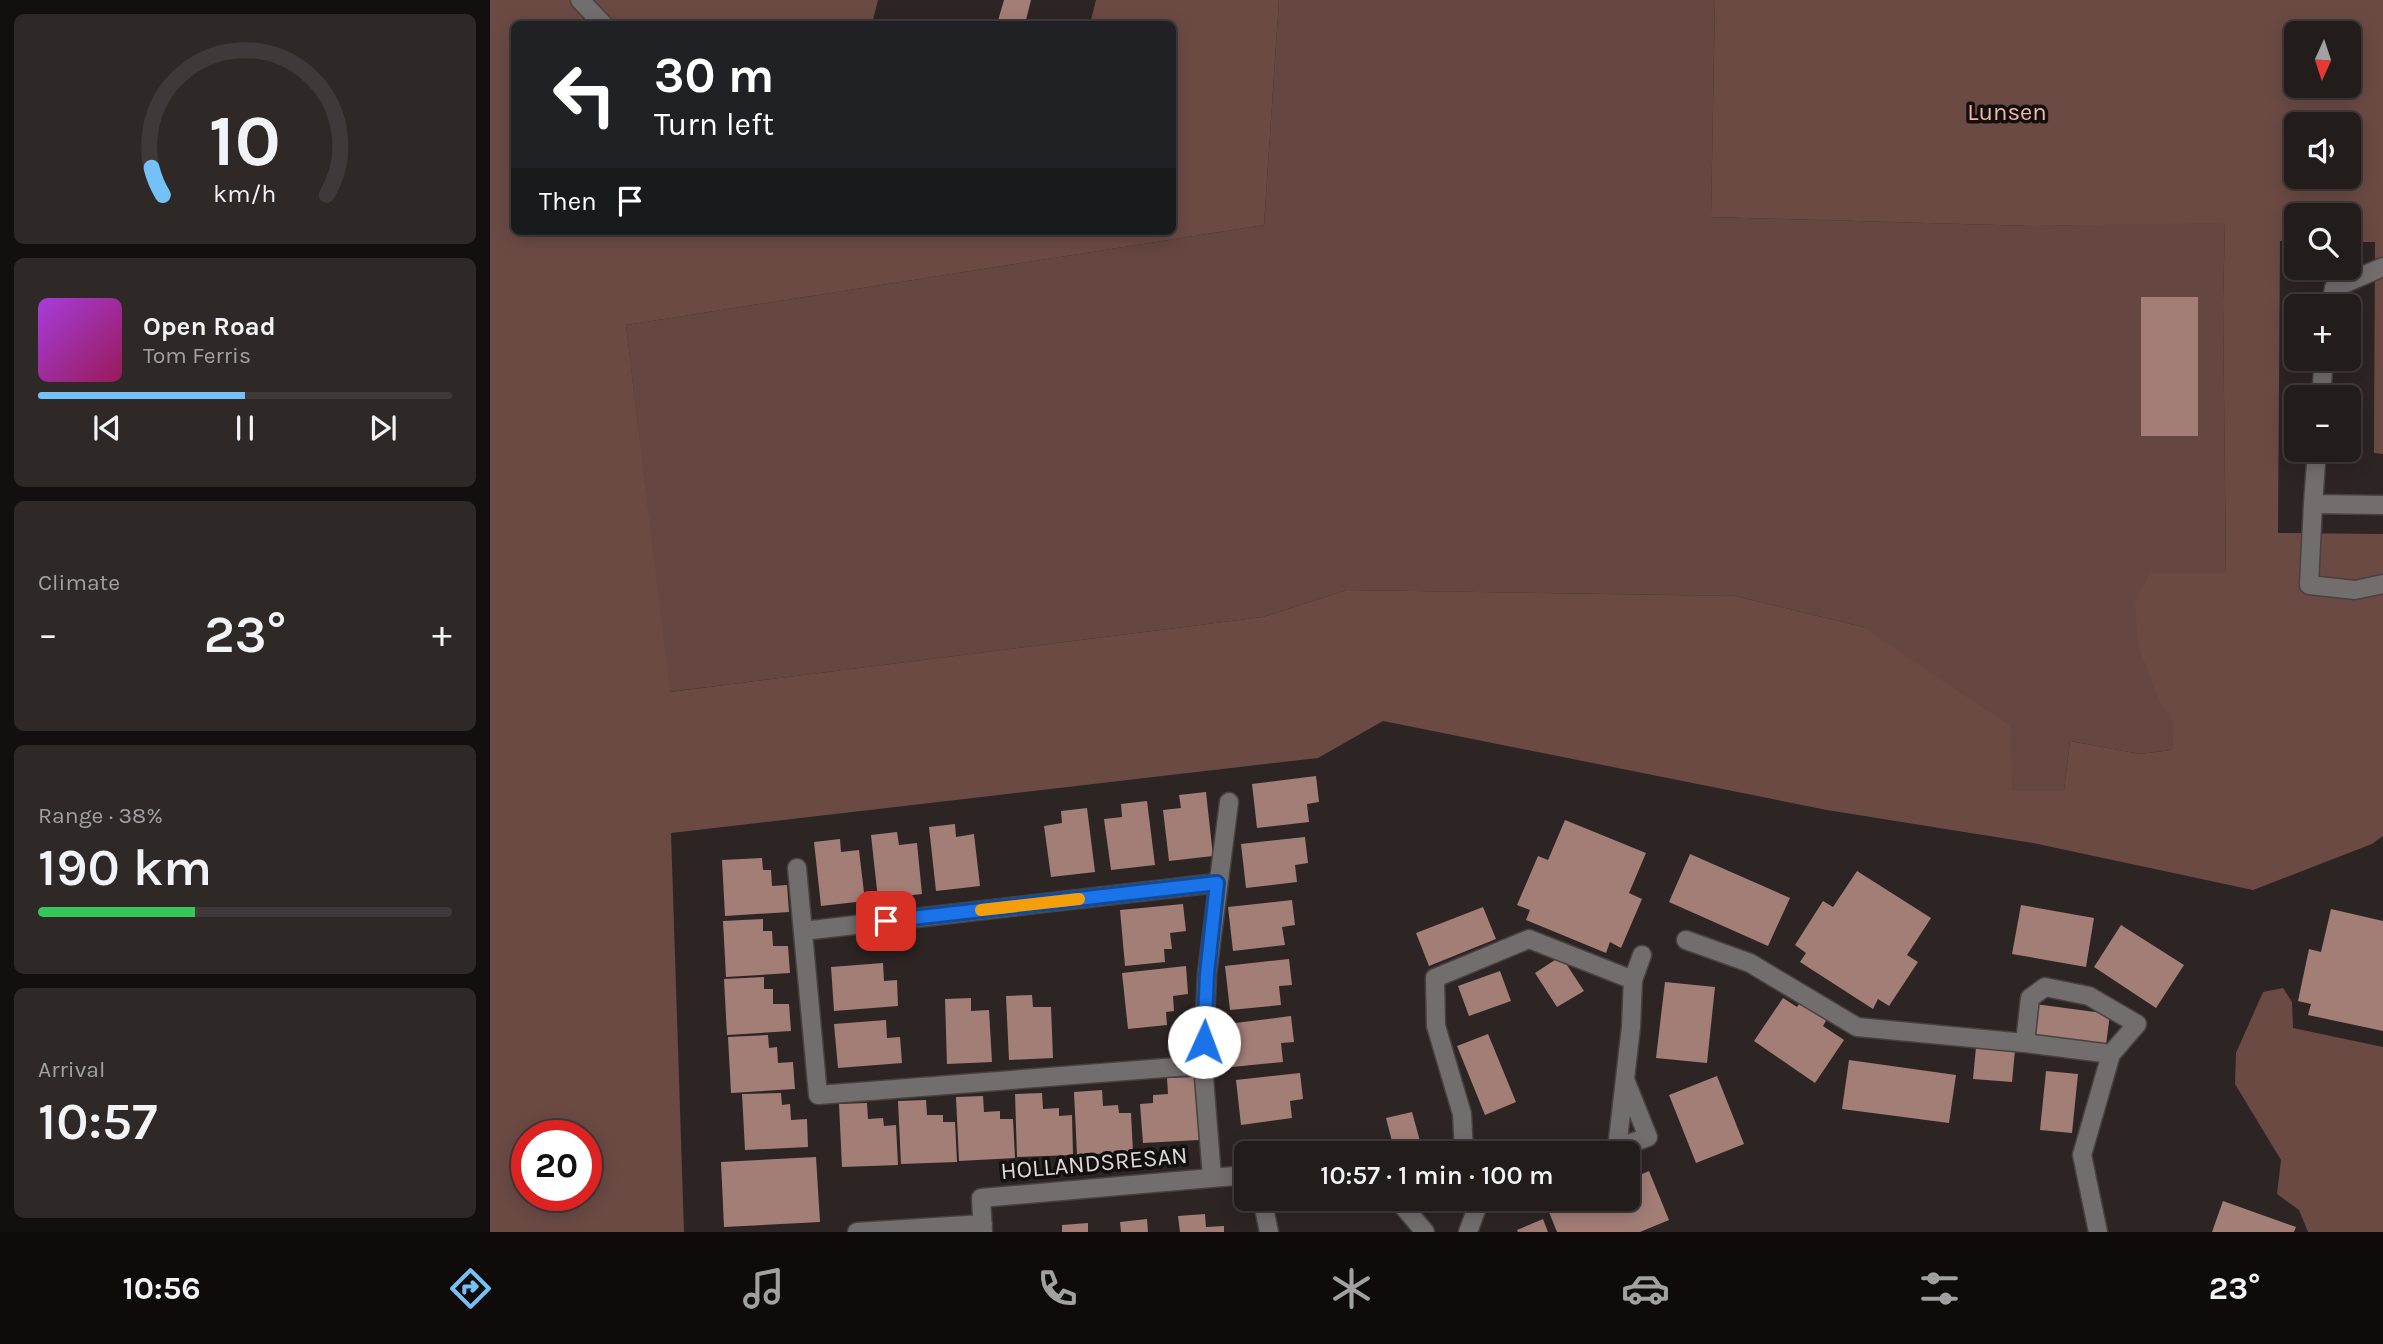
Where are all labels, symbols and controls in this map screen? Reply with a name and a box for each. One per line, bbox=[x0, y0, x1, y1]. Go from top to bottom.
north arrow bbox=[2284, 21, 2361, 98]
map controls bbox=[2284, 21, 2361, 462]
text: 30 m bbox=[654, 47, 774, 104]
icon: left bbox=[539, 49, 630, 140]
text: 10 bbox=[209, 98, 281, 183]
park label: Lunsen bbox=[1967, 98, 2047, 126]
text: Turn left bbox=[654, 106, 774, 143]
button: sound bbox=[2284, 112, 2361, 189]
text: km/h bbox=[213, 179, 277, 208]
icon: arrive bbox=[611, 182, 649, 220]
text: Then bbox=[539, 186, 597, 217]
button: search bbox=[2284, 203, 2361, 280]
button: + bbox=[2284, 294, 2361, 371]
text: Open Road bbox=[143, 311, 276, 342]
text: Tom Ferris bbox=[143, 342, 251, 369]
button: − bbox=[2284, 385, 2361, 462]
icon: previous bbox=[88, 409, 126, 447]
icon: pause bbox=[226, 409, 264, 447]
icon: next bbox=[364, 409, 402, 447]
text: Climate bbox=[38, 569, 120, 596]
text: 23° bbox=[204, 604, 286, 665]
text: − bbox=[38, 612, 58, 657]
text: + bbox=[432, 612, 452, 657]
text: Range · 38% bbox=[38, 802, 163, 829]
text: 190 km bbox=[38, 837, 212, 898]
pin bbox=[856, 891, 916, 951]
icon: arrive bbox=[867, 902, 905, 940]
position arrow bbox=[1167, 1005, 1241, 1079]
text: Arrival bbox=[38, 1056, 105, 1083]
text: 10:57 bbox=[38, 1091, 157, 1152]
speed limit sign: 20 bbox=[511, 1120, 602, 1211]
street label: HOLLANDSRESAN bbox=[999, 1141, 1189, 1185]
text: 10:57 · 1 min · 100 m bbox=[1320, 1160, 1554, 1191]
icon: directions bbox=[446, 1264, 495, 1313]
icon: music bbox=[739, 1264, 788, 1313]
icon: phone bbox=[1033, 1264, 1082, 1313]
icon: climate bbox=[1327, 1264, 1376, 1313]
icon: car bbox=[1621, 1264, 1670, 1313]
icon: filters bbox=[1915, 1264, 1964, 1313]
text: 10:56 bbox=[122, 1270, 201, 1307]
text: 23° bbox=[2209, 1270, 2260, 1307]

